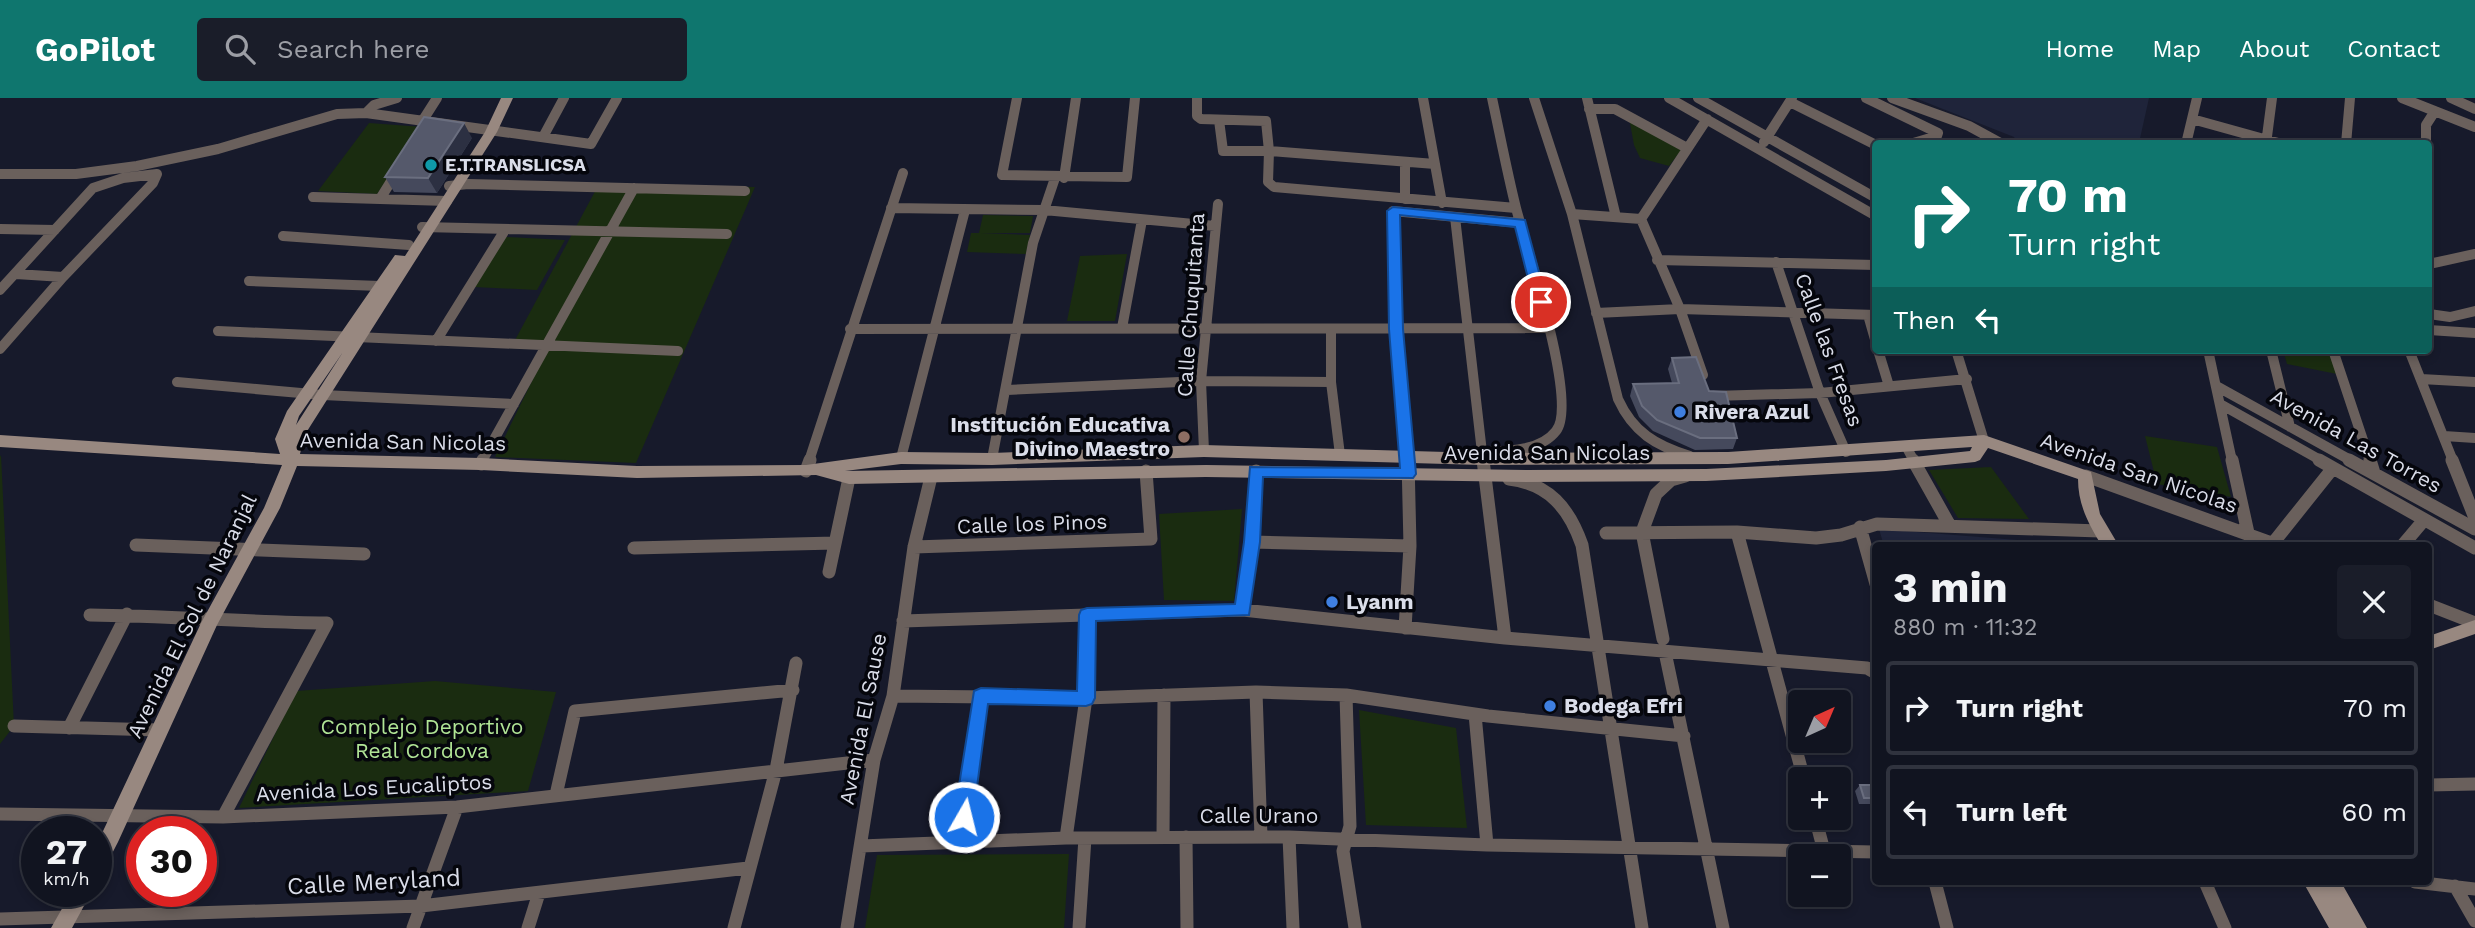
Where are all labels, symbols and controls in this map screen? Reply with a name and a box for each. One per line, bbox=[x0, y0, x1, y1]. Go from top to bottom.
search box bbox=[197, 18, 687, 81]
text: GoPilot bbox=[35, 30, 155, 69]
icon: search bbox=[221, 30, 259, 68]
text: Search here bbox=[277, 34, 429, 64]
text: Home bbox=[2046, 35, 2114, 63]
text: Map bbox=[2152, 35, 2201, 63]
text: About bbox=[2239, 35, 2309, 63]
text: Contact bbox=[2347, 35, 2440, 63]
place label: E.T.TRANSLICSA bbox=[445, 154, 587, 175]
marker: E.T.TRANSLICSA bbox=[423, 157, 439, 173]
text: 70 m bbox=[2008, 166, 2128, 224]
icon: right bbox=[1893, 168, 1984, 259]
street label: Calle Chuquitanta bbox=[1172, 212, 1209, 398]
text: Turn right bbox=[2008, 225, 2160, 263]
street label: Calle las Fresas bbox=[1790, 270, 1869, 430]
pin bbox=[1511, 272, 1571, 332]
icon: arrive bbox=[1522, 283, 1560, 321]
icon: left bbox=[1969, 301, 2007, 339]
text: Then bbox=[1893, 305, 1955, 335]
street label: Avenida Las Torres bbox=[2266, 383, 2446, 498]
place label: Rivera Azul bbox=[1694, 399, 1810, 424]
marker: Rivera Azul bbox=[1672, 404, 1688, 420]
place label: Institución Educativa Divino Maestro bbox=[950, 412, 1171, 461]
street label: Avenida San Nicolas bbox=[300, 427, 506, 456]
street label: Avenida San Nicolas bbox=[2037, 427, 2241, 518]
marker: Institución Educativa Divino Maestro bbox=[1176, 429, 1192, 445]
street label: Avenida San Nicolas bbox=[1444, 440, 1650, 465]
street label: Avenida El Sol de Naranjal bbox=[121, 489, 262, 742]
street label: Calle los Pinos bbox=[956, 508, 1108, 539]
text: 3 min bbox=[1893, 563, 2008, 612]
button: close bbox=[2337, 565, 2411, 639]
place label: Lyanm bbox=[1346, 589, 1414, 614]
marker: Lyanm bbox=[1324, 594, 1340, 610]
text: 880 m · 11:32 bbox=[1893, 614, 2037, 641]
street label: Avenida El Sause bbox=[834, 631, 891, 807]
icon: right bbox=[1897, 689, 1935, 727]
north arrow bbox=[1788, 690, 1852, 752]
map controls bbox=[1788, 690, 1851, 907]
place label: Bodega Efri bbox=[1564, 693, 1683, 718]
text: Turn right bbox=[1956, 693, 2083, 723]
text: 70 m bbox=[2343, 693, 2407, 723]
marker: Bodega Efri bbox=[1542, 698, 1558, 714]
park label: Complejo Deportivo Real Cordova bbox=[321, 714, 523, 763]
button: + bbox=[1788, 767, 1851, 830]
street label: Avenida Los Eucaliptos bbox=[255, 769, 493, 806]
position arrow bbox=[927, 780, 1001, 854]
icon: left bbox=[1897, 793, 1935, 831]
text: Turn left bbox=[1956, 797, 2067, 827]
text: 60 m bbox=[2341, 797, 2407, 827]
street label: Calle Urano bbox=[1200, 803, 1318, 828]
speed limit sign: 30 bbox=[126, 816, 217, 907]
text: 27 bbox=[46, 831, 87, 873]
button: − bbox=[1788, 844, 1851, 907]
street label: Calle Meryland bbox=[286, 863, 462, 901]
text: km/h bbox=[43, 868, 90, 889]

